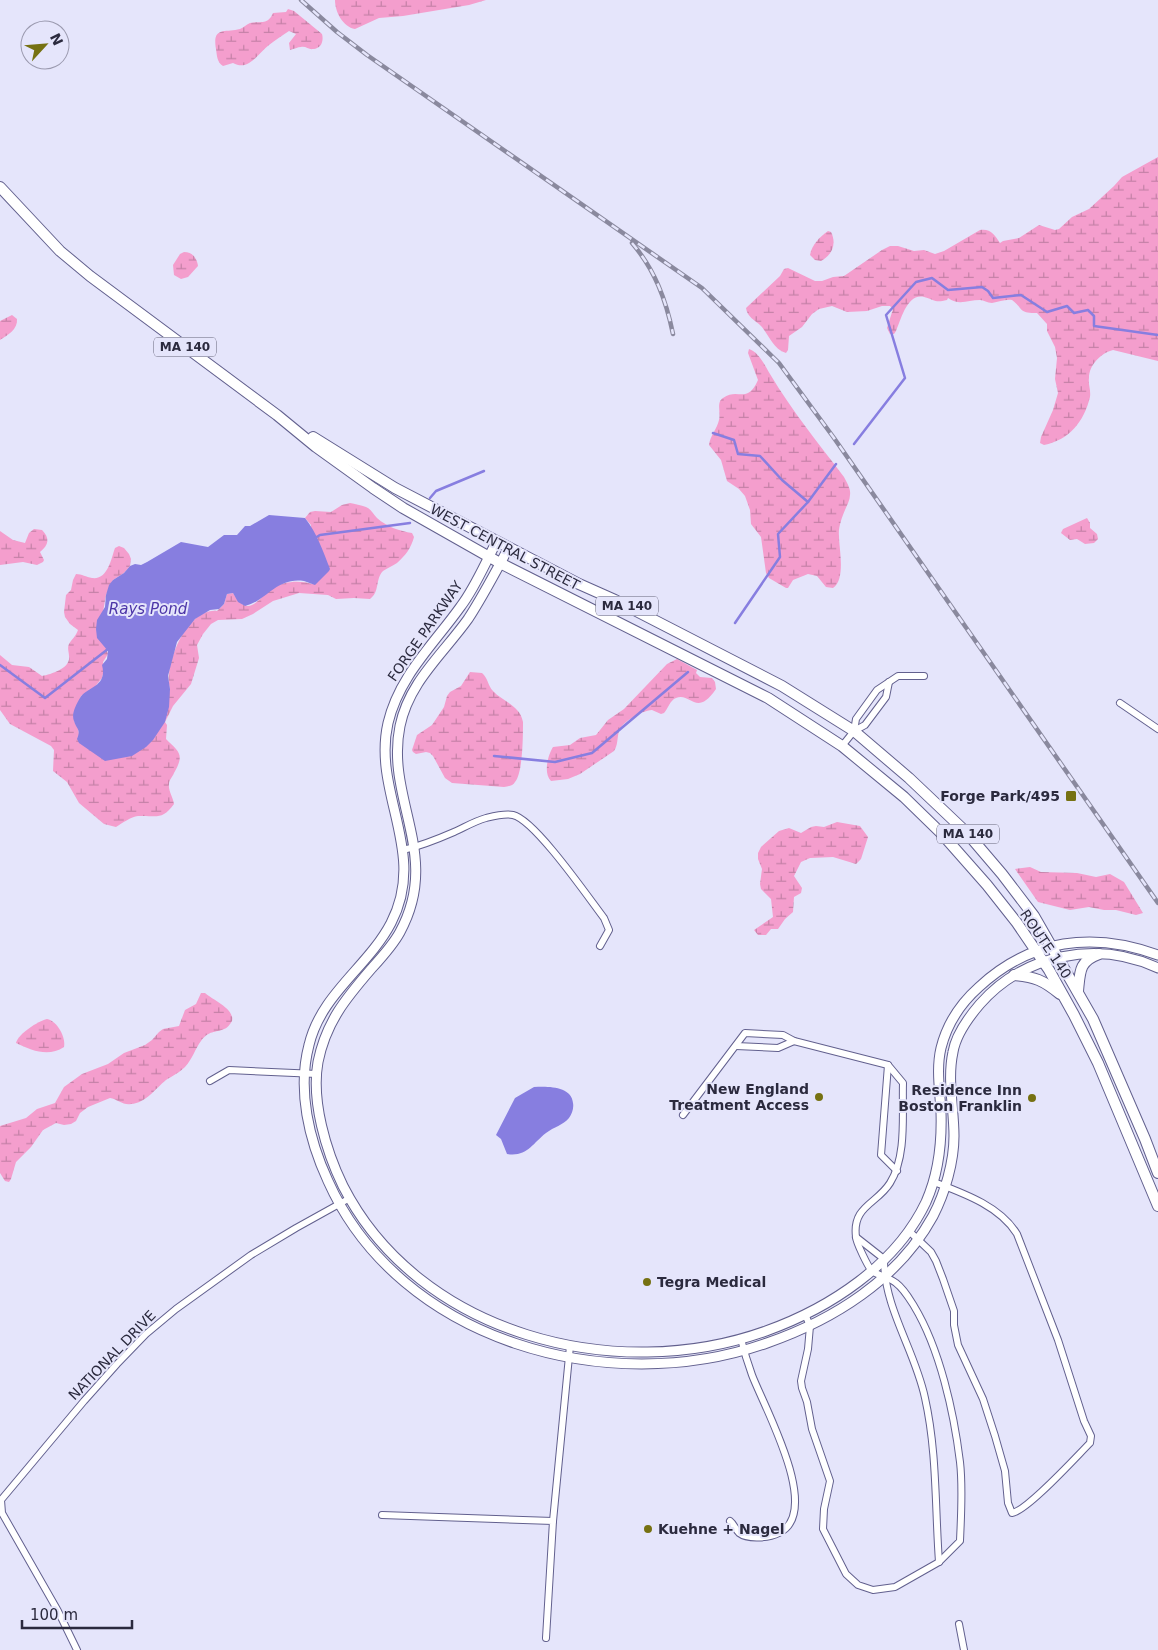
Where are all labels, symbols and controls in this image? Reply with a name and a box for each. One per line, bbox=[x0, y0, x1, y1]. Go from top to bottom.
north arrow bbox=[20, 20, 70, 70]
text: N bbox=[47, 31, 66, 48]
road number: MA 140 bbox=[154, 338, 216, 357]
street label: WEST CENTRAL STREET bbox=[428, 501, 583, 593]
street label: FORGE PARKWAY bbox=[384, 577, 466, 684]
road number: MA 140 bbox=[596, 596, 658, 616]
water label: Rays Pond bbox=[109, 600, 188, 618]
place label: Forge Park/495 bbox=[940, 788, 1060, 804]
marker: Forge Park/495 bbox=[1064, 789, 1078, 803]
road number: MA 140 bbox=[937, 824, 999, 844]
street label: ROUTE 140 bbox=[1017, 907, 1075, 981]
place label: New England Treatment Access bbox=[669, 1081, 809, 1113]
place label: Residence Inn Boston Franklin bbox=[898, 1082, 1022, 1114]
marker: New England Treatment Access bbox=[813, 1091, 825, 1103]
marker: Residence Inn Boston Franklin bbox=[1026, 1092, 1038, 1104]
place label: Tegra Medical bbox=[657, 1274, 766, 1290]
marker: Tegra Medical bbox=[641, 1276, 653, 1288]
street label: NATIONAL DRIVE bbox=[65, 1307, 159, 1403]
place label: Kuehne + Nagel bbox=[658, 1521, 784, 1537]
marker: Kuehne + Nagel bbox=[642, 1523, 654, 1535]
scale bar bbox=[22, 1598, 132, 1630]
text: 100 m bbox=[30, 1606, 78, 1624]

